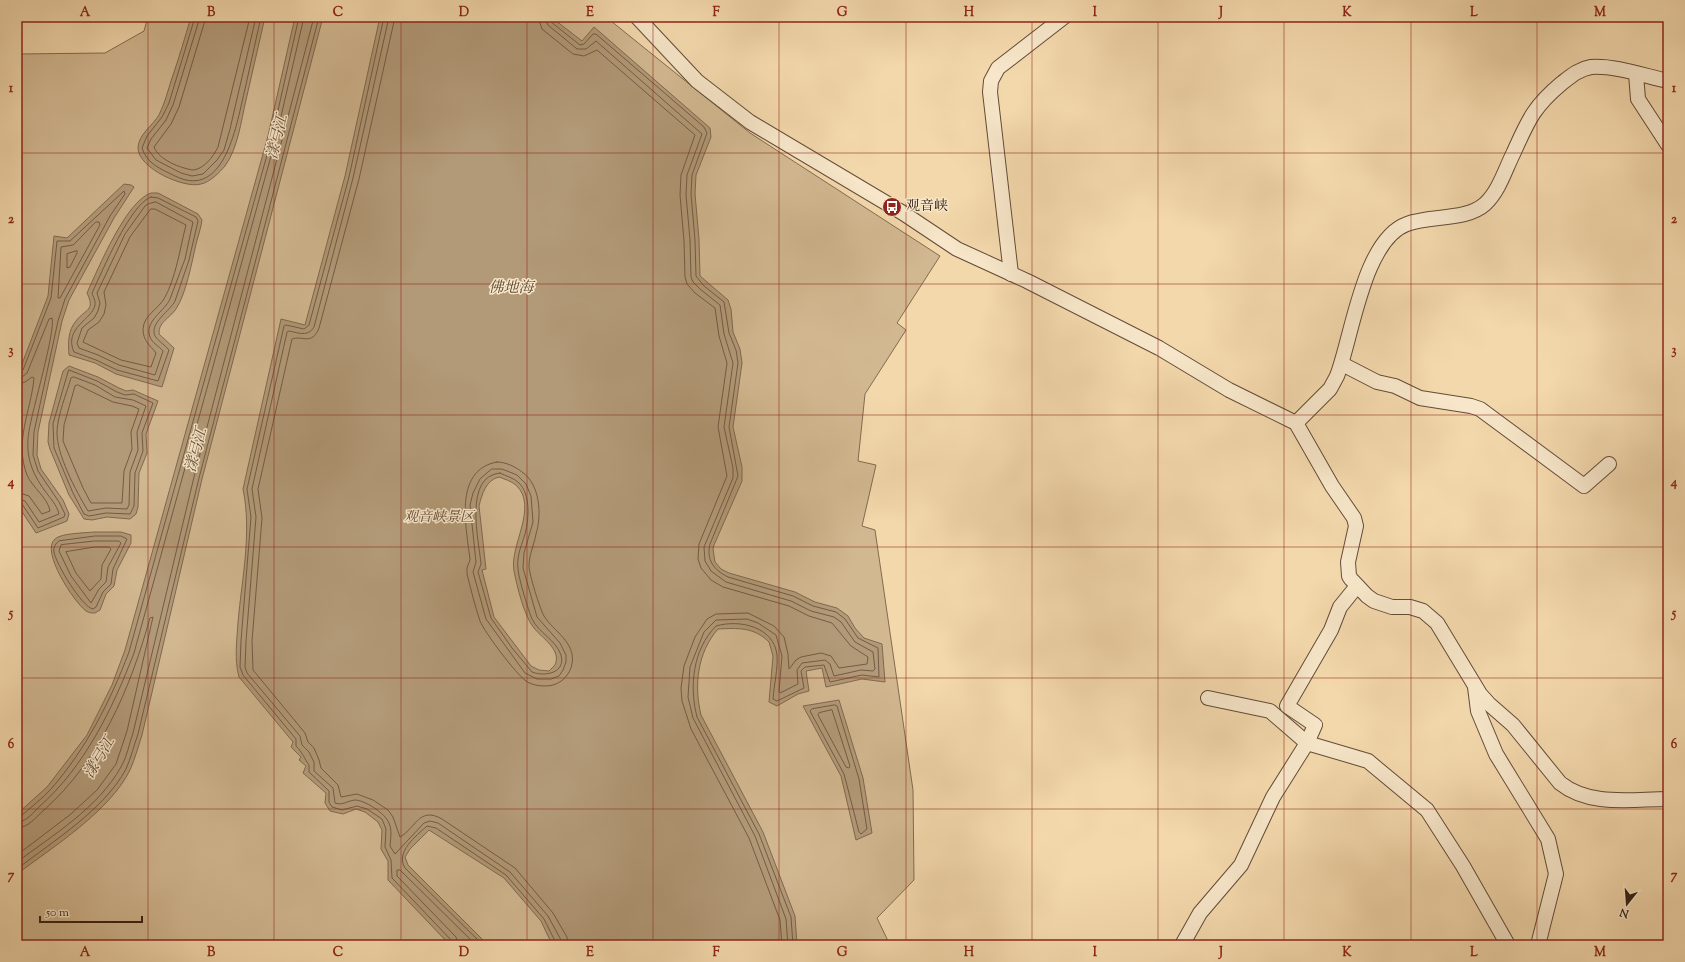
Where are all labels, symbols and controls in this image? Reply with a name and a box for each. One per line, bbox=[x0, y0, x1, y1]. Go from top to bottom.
text: A bbox=[80, 4, 91, 22]
text: B bbox=[207, 4, 216, 22]
text: C bbox=[333, 4, 343, 22]
text: D bbox=[459, 4, 469, 22]
text: E bbox=[586, 4, 594, 22]
text: F bbox=[712, 4, 720, 22]
text: G bbox=[837, 4, 848, 22]
text: H bbox=[964, 4, 975, 22]
text: I bbox=[1093, 4, 1098, 22]
text: J bbox=[1218, 4, 1223, 22]
text: K bbox=[1342, 4, 1352, 22]
text: L bbox=[1470, 4, 1478, 22]
text: M bbox=[1594, 4, 1606, 22]
text: 1 bbox=[9, 80, 14, 98]
text: 1 bbox=[1672, 80, 1677, 98]
water label: 漾弓江 bbox=[262, 111, 294, 161]
bus stop icon: 观音峡 bbox=[881, 196, 903, 218]
place label: 观音峡 bbox=[906, 197, 948, 217]
text: 2 bbox=[8, 211, 15, 229]
text: 2 bbox=[1671, 211, 1678, 229]
water label: 佛地海 bbox=[488, 278, 536, 299]
text: 3 bbox=[8, 342, 14, 360]
text: 3 bbox=[1671, 342, 1677, 360]
water label: 漾弓江 bbox=[181, 424, 213, 474]
text: 4 bbox=[7, 474, 15, 492]
text: 4 bbox=[1670, 474, 1678, 492]
park label: 观音峡景区 bbox=[404, 508, 476, 528]
text: 5 bbox=[8, 605, 14, 623]
text: 5 bbox=[1671, 605, 1677, 623]
water label: 漾弓江 bbox=[79, 732, 122, 783]
text: 6 bbox=[8, 736, 15, 754]
text: 6 bbox=[1671, 736, 1678, 754]
text: 7 bbox=[8, 867, 15, 885]
text: 7 bbox=[1671, 867, 1678, 885]
north arrow bbox=[1607, 884, 1647, 924]
scale bar bbox=[40, 898, 142, 924]
text: 50 m bbox=[45, 904, 69, 922]
text: N bbox=[1618, 904, 1632, 922]
text: A bbox=[80, 944, 91, 962]
text: B bbox=[207, 944, 216, 962]
text: C bbox=[333, 944, 343, 962]
text: D bbox=[459, 944, 469, 962]
text: E bbox=[586, 944, 594, 962]
text: F bbox=[712, 944, 720, 962]
text: G bbox=[837, 944, 848, 962]
text: H bbox=[964, 944, 975, 962]
text: I bbox=[1093, 944, 1098, 962]
text: J bbox=[1218, 944, 1223, 962]
text: K bbox=[1342, 944, 1352, 962]
text: L bbox=[1470, 944, 1478, 962]
text: M bbox=[1594, 944, 1606, 962]

